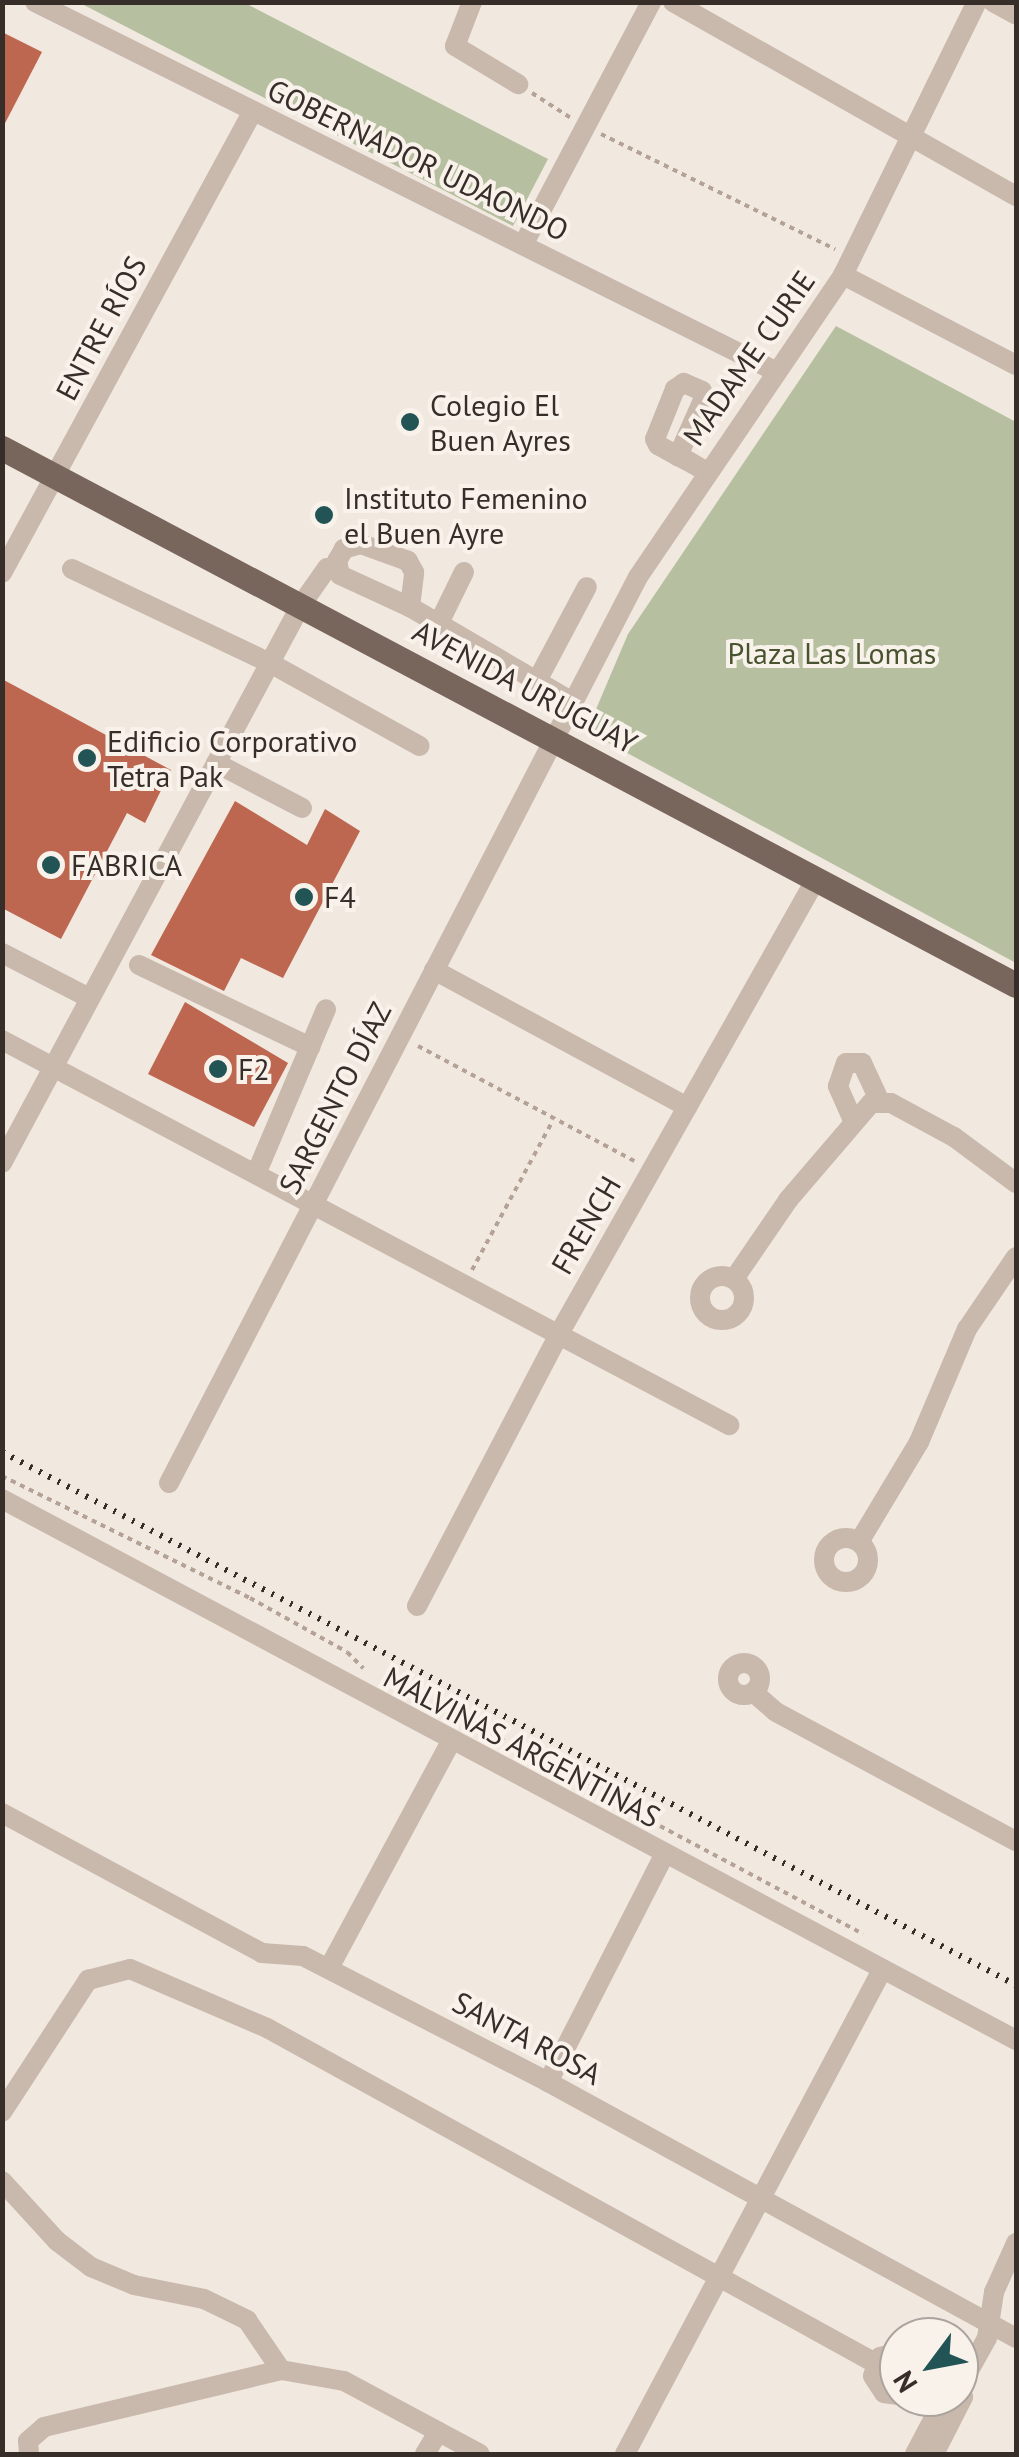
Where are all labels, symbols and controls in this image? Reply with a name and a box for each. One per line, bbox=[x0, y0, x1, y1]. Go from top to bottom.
street label: GOBERNADOR UDAONDO bbox=[262, 71, 574, 249]
street label: ENTRE RÍOS bbox=[48, 250, 154, 406]
street label: MADAME CURIE bbox=[676, 264, 822, 452]
place label: Colegio El Buen Ayres bbox=[430, 387, 572, 458]
marker: Colegio El Buen Ayres bbox=[399, 411, 421, 433]
place label: Instituto Femenino el Buen Ayre bbox=[344, 480, 588, 550]
marker: Instituto Femenino el Buen Ayre bbox=[313, 504, 335, 526]
street label: AVENIDA URUGUAY bbox=[406, 612, 644, 762]
park label: Plaza Las Lomas bbox=[728, 635, 936, 671]
place label: Edificio Corporativo Tetra Pak bbox=[107, 723, 357, 794]
marker: Edificio Corporativo Tetra Pak bbox=[76, 747, 98, 769]
place label: FABRICA bbox=[71, 847, 182, 883]
marker: FABRICA bbox=[40, 854, 62, 876]
place label: F4 bbox=[324, 879, 356, 915]
marker: F4 bbox=[293, 886, 315, 908]
street label: SARGENTO DÍAZ bbox=[271, 996, 399, 1200]
place label: F2 bbox=[238, 1051, 270, 1087]
marker: F2 bbox=[207, 1058, 229, 1080]
street label: FRENCH bbox=[544, 1170, 628, 1280]
street label: MALVINAS ARGENTINAS bbox=[377, 1659, 667, 1835]
street label: SANTA ROSA bbox=[446, 1984, 608, 2092]
north arrow bbox=[879, 2317, 979, 2417]
text: N bbox=[884, 2364, 925, 2400]

